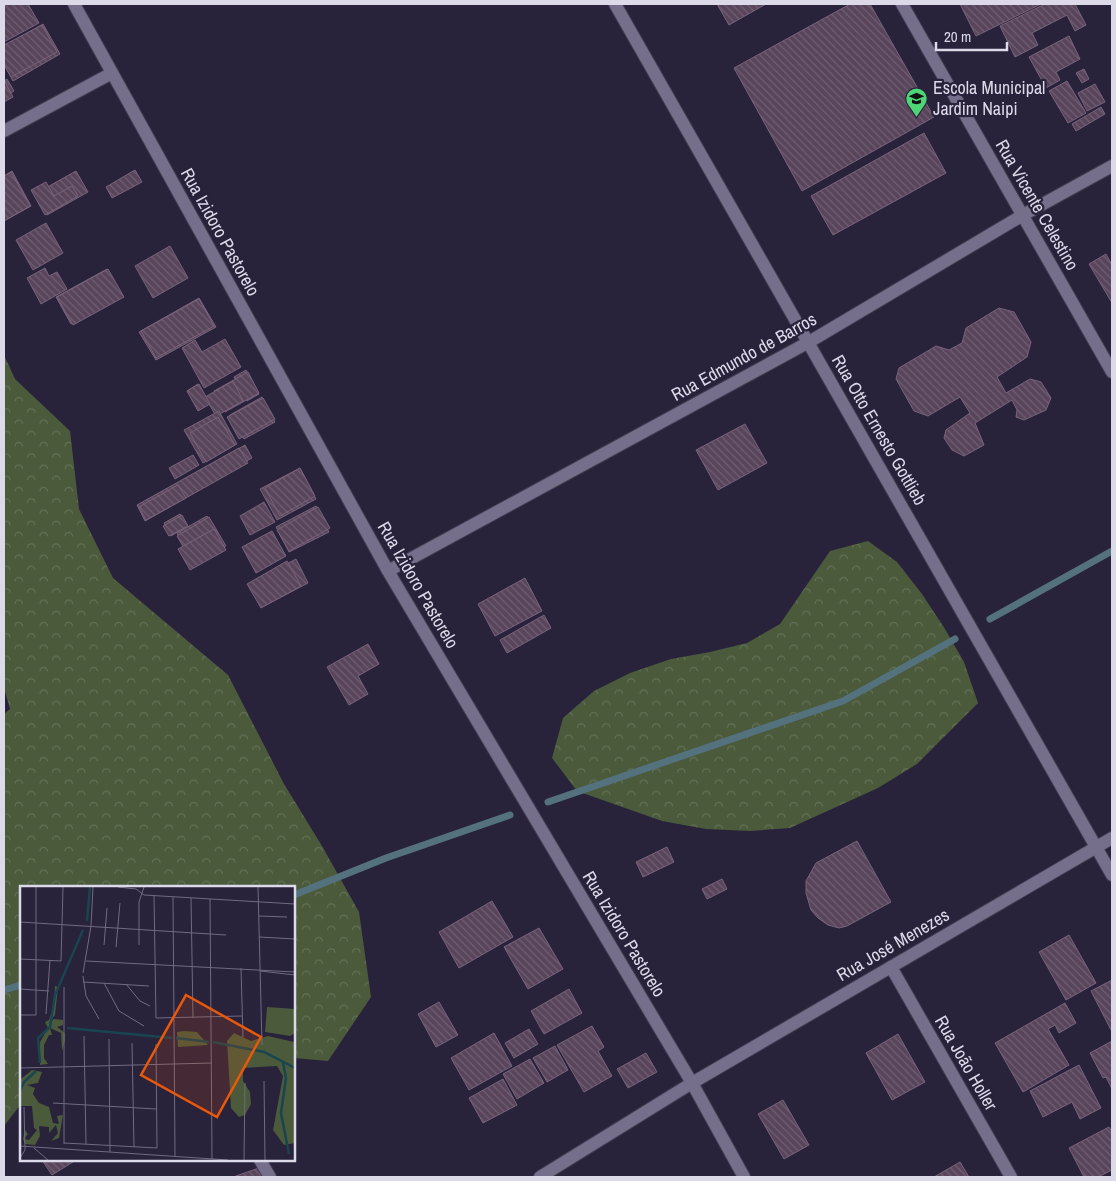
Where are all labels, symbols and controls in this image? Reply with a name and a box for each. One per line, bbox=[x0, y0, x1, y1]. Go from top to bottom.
scale bar bbox=[936, 20, 1007, 52]
text: 20 m bbox=[944, 26, 971, 47]
place label: Escola Municipal Jardim Naipi bbox=[933, 75, 1045, 121]
school or university icon: Escola Municipal Jardim Naipi bbox=[905, 86, 929, 117]
street label: Rua Vicente Celestino bbox=[990, 135, 1085, 275]
street label: Rua Izidoro Pastorelo bbox=[175, 163, 266, 300]
street label: Rua Edmundo de Barros bbox=[667, 306, 821, 407]
street label: Rua Otto Ernesto Gottlieb bbox=[826, 350, 933, 510]
street label: Rua Izidoro Pastorelo bbox=[372, 517, 465, 653]
street label: Rua Izidoro Pastorelo bbox=[577, 866, 672, 1001]
inset map bbox=[20, 886, 295, 1161]
street label: Rua José Menezes bbox=[832, 902, 954, 987]
street label: Rua João Holler bbox=[929, 1011, 1004, 1115]

